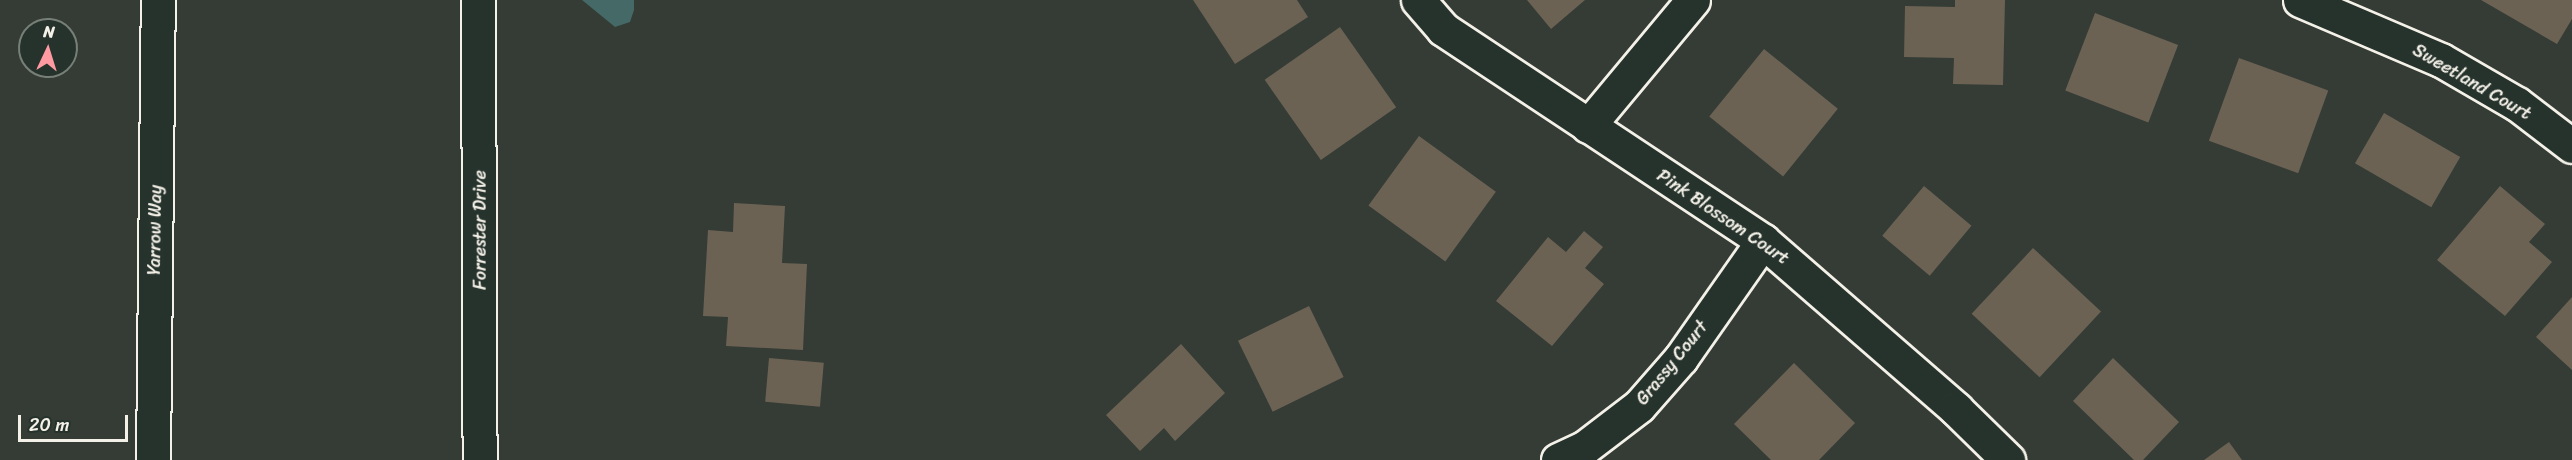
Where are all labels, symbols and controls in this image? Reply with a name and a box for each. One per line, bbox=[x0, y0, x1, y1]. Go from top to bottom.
text: N bbox=[43, 17, 56, 46]
north arrow bbox=[18, 18, 78, 78]
street label: Sweetland Court bbox=[2409, 39, 2535, 125]
street label: Pink Blossom Court bbox=[1653, 165, 1793, 269]
street label: Forrester Drive bbox=[469, 170, 491, 290]
street label: Yarrow Way bbox=[143, 185, 167, 275]
street label: Grassy Court bbox=[1631, 316, 1713, 410]
scale bar bbox=[21, 403, 130, 441]
text: 20 m bbox=[29, 409, 69, 441]

